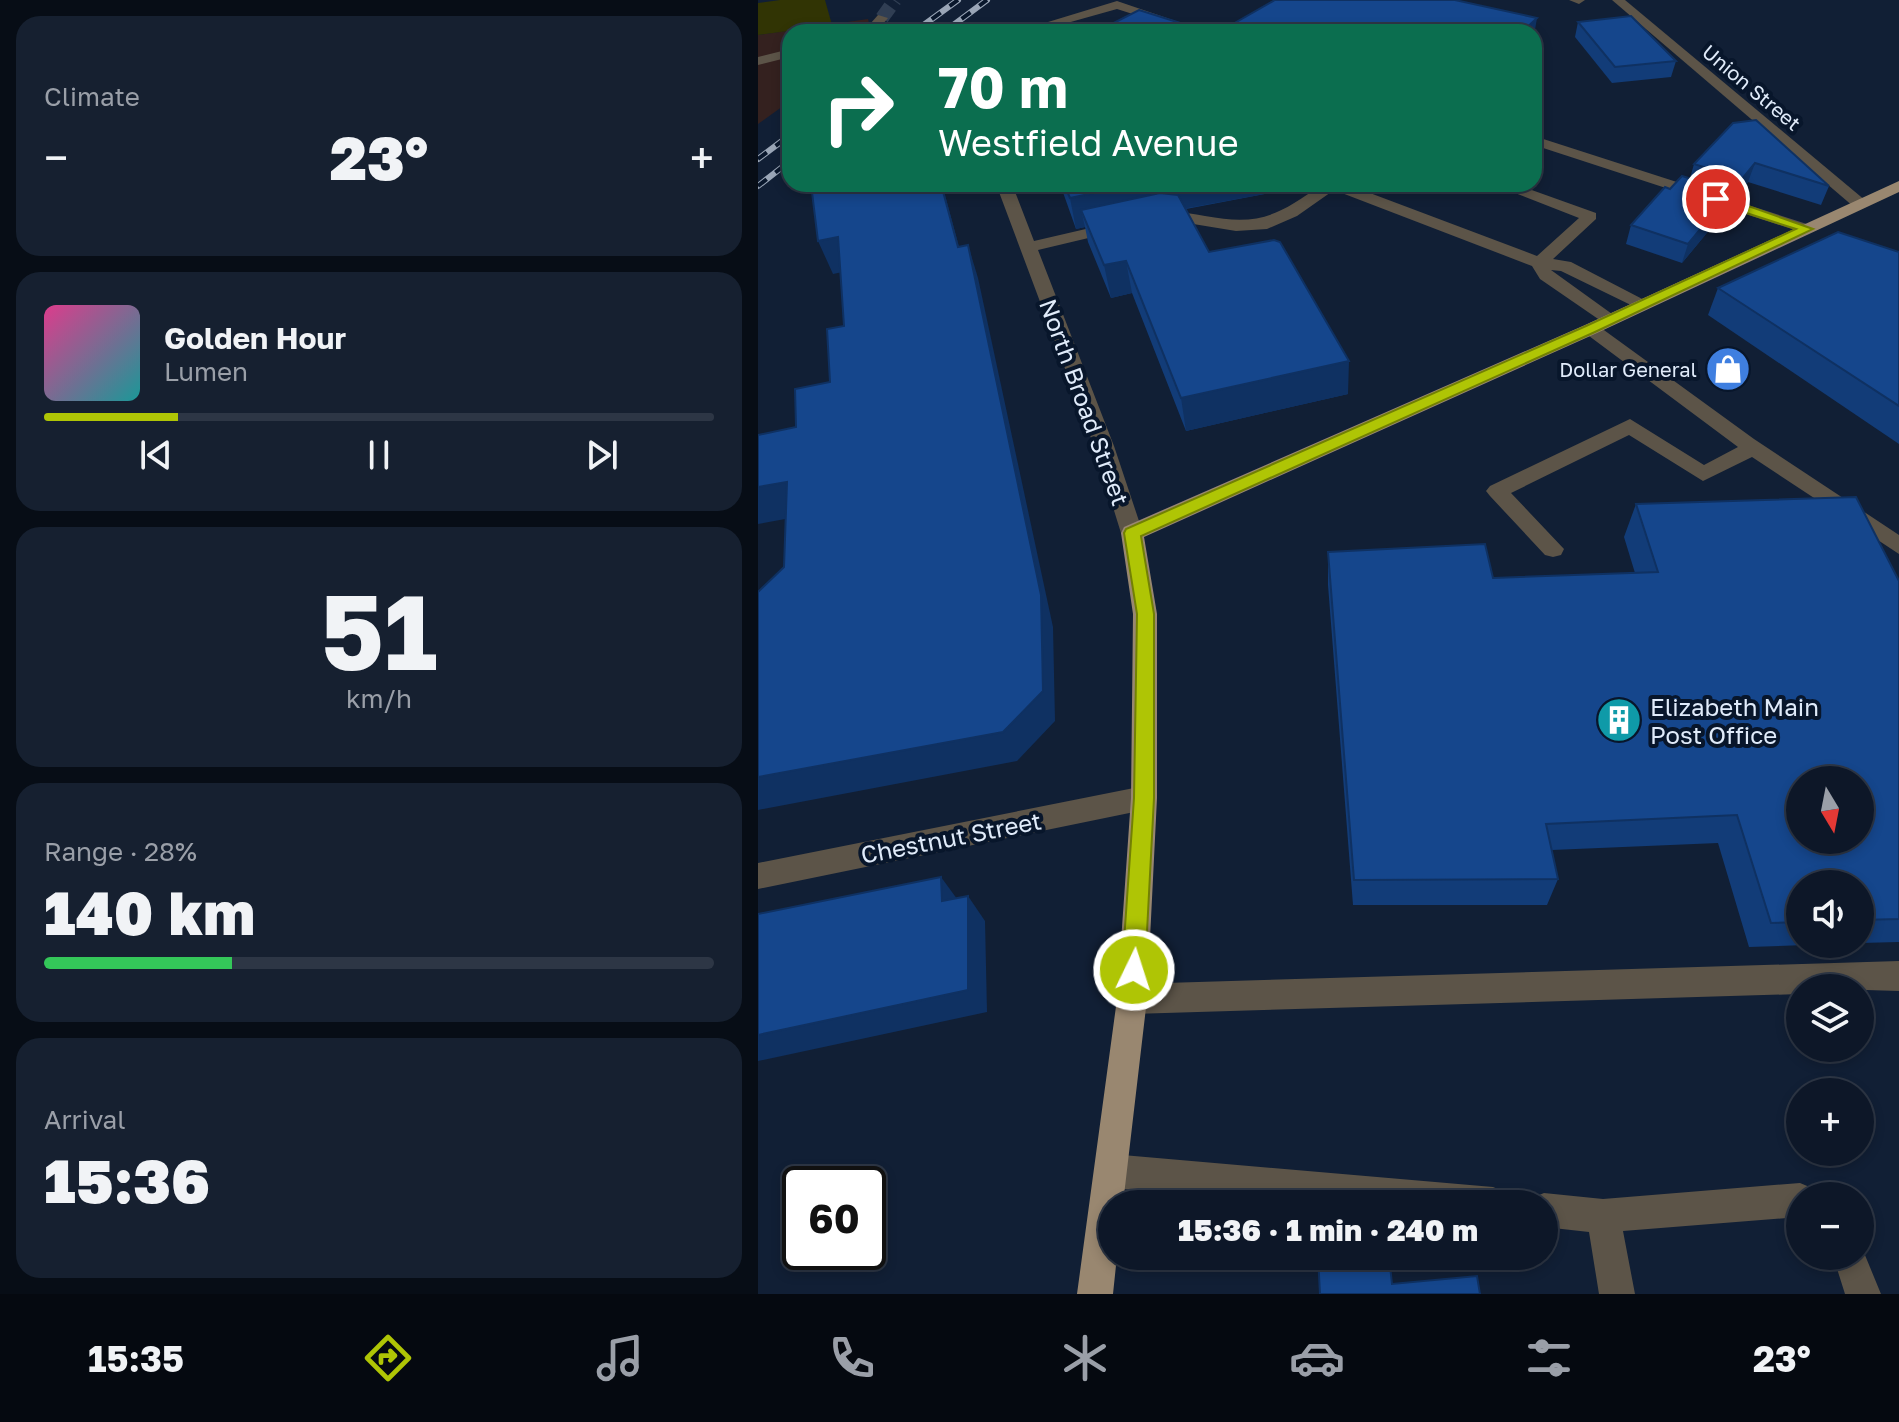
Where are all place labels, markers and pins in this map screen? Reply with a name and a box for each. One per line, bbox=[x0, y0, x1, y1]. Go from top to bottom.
pin bbox=[1682, 165, 1750, 233]
shop icon: Dollar General bbox=[1704, 345, 1752, 393]
place label: Dollar General bbox=[1559, 357, 1697, 381]
place label: Elizabeth Main Post Office bbox=[1650, 692, 1819, 749]
building icon: Elizabeth Main Post Office bbox=[1595, 696, 1643, 744]

